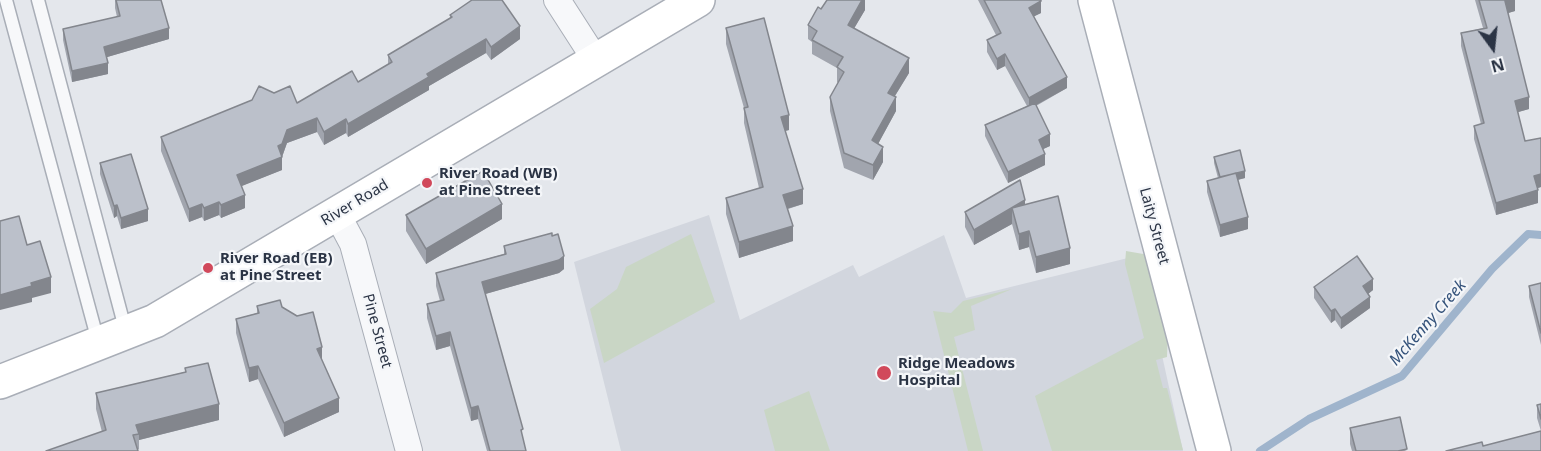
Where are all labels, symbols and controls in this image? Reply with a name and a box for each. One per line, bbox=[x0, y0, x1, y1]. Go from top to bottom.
north arrow bbox=[1463, 18, 1523, 78]
text: N bbox=[1489, 53, 1507, 78]
place label: River Road (WB) at Pine Street bbox=[439, 165, 558, 200]
street label: River Road bbox=[318, 176, 392, 230]
marker: River Road (WB) at Pine Street bbox=[420, 176, 434, 190]
street label: Laity Street bbox=[1135, 186, 1173, 266]
place label: River Road (EB) at Pine Street bbox=[220, 250, 333, 285]
marker: River Road (EB) at Pine Street bbox=[201, 261, 215, 275]
water label: McKenny Creek bbox=[1386, 276, 1470, 370]
street label: Pine Street bbox=[358, 292, 396, 370]
place label: Ridge Meadows Hospital bbox=[898, 355, 1015, 390]
marker: Ridge Meadows Hospital bbox=[875, 364, 893, 382]

